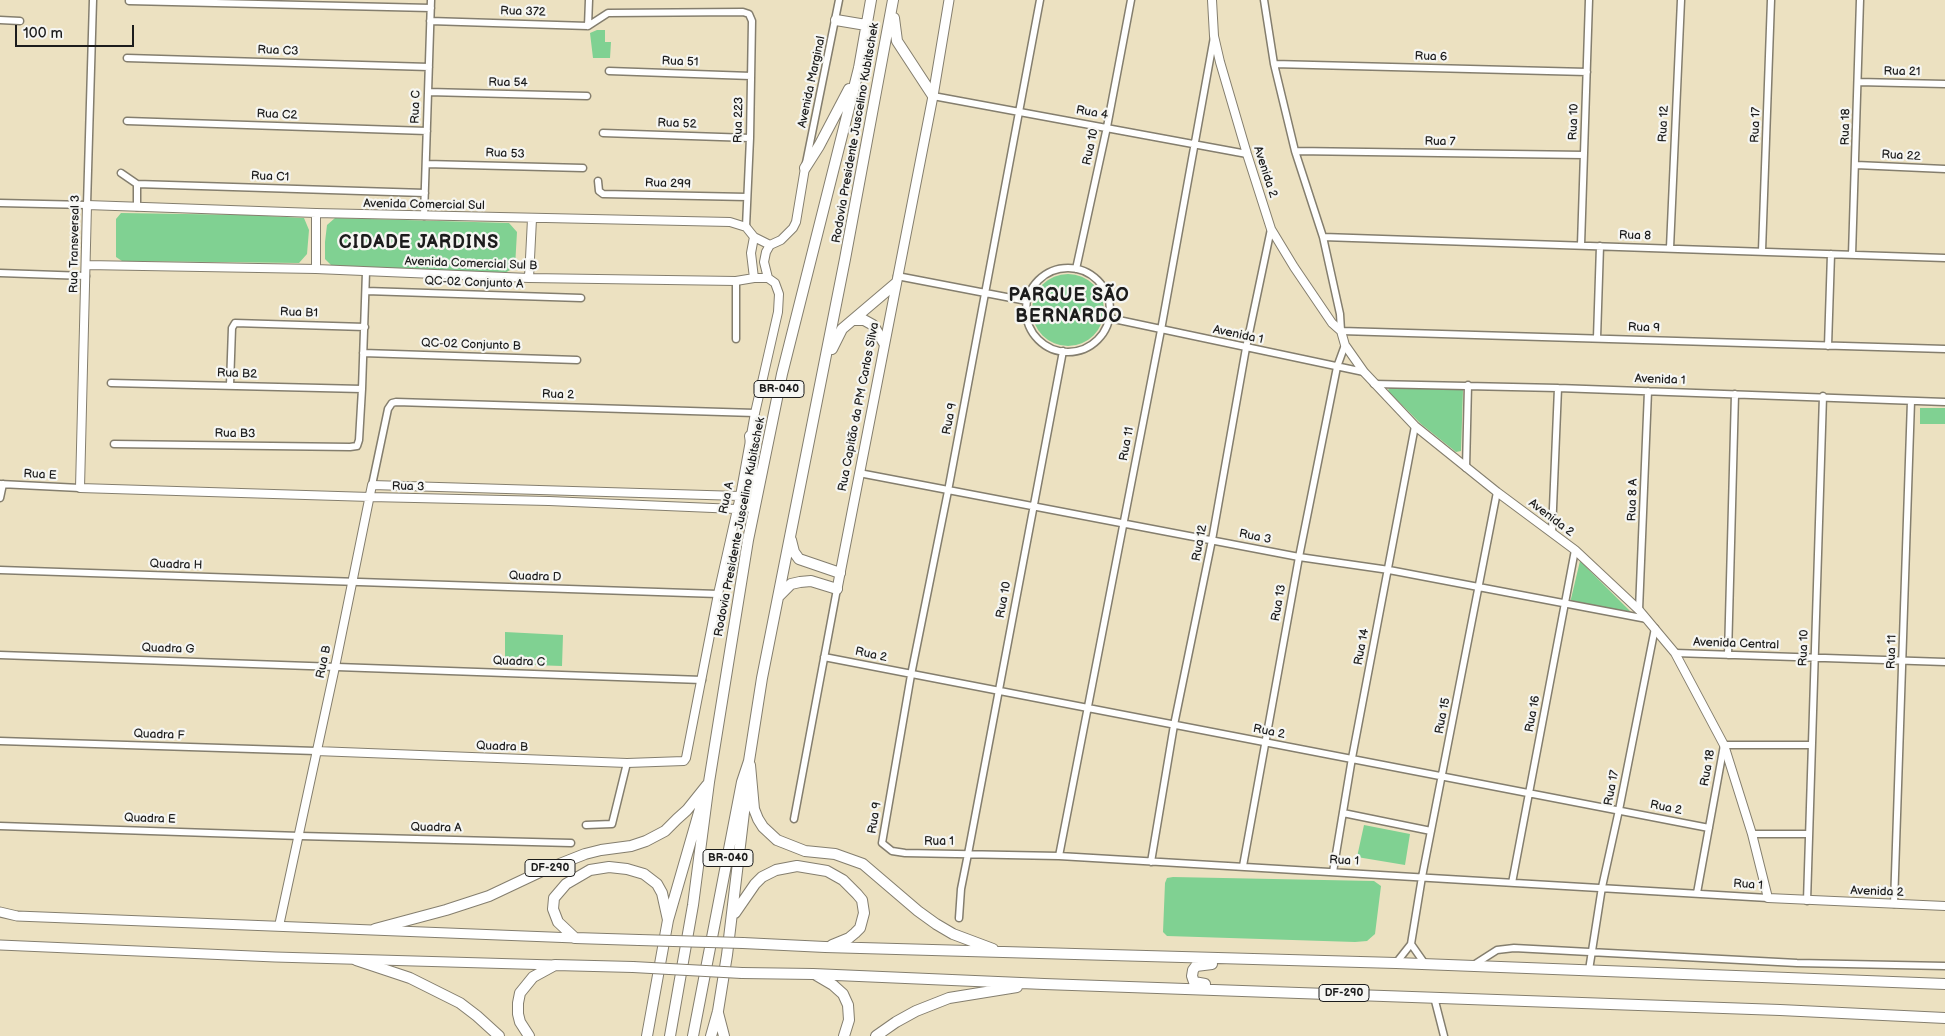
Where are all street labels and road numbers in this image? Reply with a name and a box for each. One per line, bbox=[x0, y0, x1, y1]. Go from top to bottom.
street label: Rua 372 bbox=[500, 4, 546, 20]
street label: Rodovia Presidente Juscelino Kubitschek bbox=[830, 22, 882, 244]
street label: Avenida Marginal bbox=[795, 35, 829, 129]
street label: Rua C3 bbox=[257, 43, 299, 59]
street label: Rua 6 bbox=[1414, 49, 1448, 65]
street label: Rua 51 bbox=[661, 54, 699, 70]
street label: Rua 21 bbox=[1883, 64, 1921, 80]
street label: Rua 54 bbox=[488, 75, 528, 91]
street label: Rua C bbox=[408, 90, 424, 124]
street label: Rua 223 bbox=[731, 97, 747, 143]
street label: Rua 4 bbox=[1075, 103, 1109, 123]
street label: Rua 10 bbox=[1566, 103, 1582, 141]
street label: Rua 12 bbox=[1656, 105, 1672, 143]
street label: Rua C2 bbox=[256, 107, 298, 123]
street label: Rua 17 bbox=[1748, 107, 1764, 143]
street label: Rua 18 bbox=[1838, 108, 1854, 146]
street label: Rua 52 bbox=[657, 116, 697, 132]
street label: Rua 10 bbox=[1080, 127, 1102, 167]
street label: Rua 7 bbox=[1424, 135, 1456, 149]
street label: Avenida 2 bbox=[1250, 144, 1280, 200]
street label: Rua 53 bbox=[485, 146, 525, 162]
street label: Rua 22 bbox=[1881, 148, 1921, 164]
street label: Rua C1 bbox=[251, 169, 289, 185]
street label: Rua 299 bbox=[645, 176, 691, 192]
street label: Rua Transversal 3 bbox=[67, 195, 83, 293]
street label: Avenida Comercial Sul bbox=[363, 197, 485, 213]
street label: Rua 8 bbox=[1619, 228, 1651, 244]
street label: Avenida Comercial Sul B bbox=[404, 254, 538, 274]
street label: QC-02 Conjunto A bbox=[424, 274, 524, 292]
street label: Rua B1 bbox=[280, 305, 318, 321]
street label: Rua 9 bbox=[1628, 320, 1660, 336]
street label: Rua Capitão da PM Carlos Silva bbox=[836, 321, 882, 493]
street label: Avenida 1 bbox=[1212, 323, 1264, 347]
street label: QC-02 Conjunto B bbox=[421, 336, 521, 354]
street label: Rua B2 bbox=[216, 366, 258, 382]
street label: Avenida 1 bbox=[1634, 372, 1686, 388]
road number: BR-040 bbox=[754, 380, 804, 398]
street label: Rua 2 bbox=[542, 387, 574, 403]
street label: Rua 9 bbox=[940, 402, 960, 436]
street label: Rodovia Presidente Juscelino Kubitschek bbox=[712, 416, 768, 638]
street label: Rua B3 bbox=[214, 426, 256, 442]
street label: Rua 11 bbox=[1117, 426, 1137, 462]
street label: Rua E bbox=[23, 467, 57, 483]
street label: Rua 8 A bbox=[1625, 478, 1641, 522]
street label: Rua 3 bbox=[392, 480, 424, 494]
street label: Rua A bbox=[717, 481, 737, 515]
street label: Avenida 2 bbox=[1525, 496, 1577, 540]
street label: Rua 12 bbox=[1189, 523, 1211, 563]
street label: Rua 3 bbox=[1238, 527, 1272, 547]
street label: Quadra H bbox=[149, 557, 203, 573]
street label: Quadra D bbox=[508, 569, 562, 585]
street label: Rua 10 bbox=[993, 580, 1015, 620]
street label: Rua 13 bbox=[1269, 583, 1289, 623]
street label: Rua 14 bbox=[1351, 627, 1373, 667]
street label: Rua 10 bbox=[1796, 629, 1812, 667]
street label: Rua 11 bbox=[1884, 634, 1900, 670]
street label: Avenida Central bbox=[1693, 635, 1779, 653]
street label: Quadra G bbox=[141, 641, 195, 657]
street label: Rua B bbox=[313, 644, 335, 680]
street label: Rua 2 bbox=[854, 645, 888, 665]
street label: Quadra C bbox=[493, 654, 545, 670]
street label: Rua 16 bbox=[1522, 694, 1544, 734]
street label: Rua 15 bbox=[1432, 697, 1454, 735]
street label: Rua 2 bbox=[1252, 722, 1286, 742]
street label: Quadra F bbox=[133, 727, 185, 743]
street label: Quadra B bbox=[476, 739, 528, 755]
street label: Rua 18 bbox=[1698, 749, 1718, 787]
street label: Rua 17 bbox=[1602, 769, 1622, 807]
street label: Rua 2 bbox=[1649, 798, 1683, 818]
street label: Rua 9 bbox=[865, 801, 885, 835]
street label: Quadra E bbox=[124, 811, 176, 827]
street label: Quadra A bbox=[410, 820, 462, 836]
street label: Rua 1 bbox=[924, 835, 954, 849]
road number: BR-040 bbox=[703, 850, 753, 866]
street label: Rua 1 bbox=[1329, 853, 1359, 869]
road number: DF-290 bbox=[525, 860, 575, 876]
street label: Rua 1 bbox=[1733, 877, 1763, 893]
street label: Avenida 2 bbox=[1850, 884, 1904, 900]
road number: DF-290 bbox=[1319, 984, 1369, 1001]

